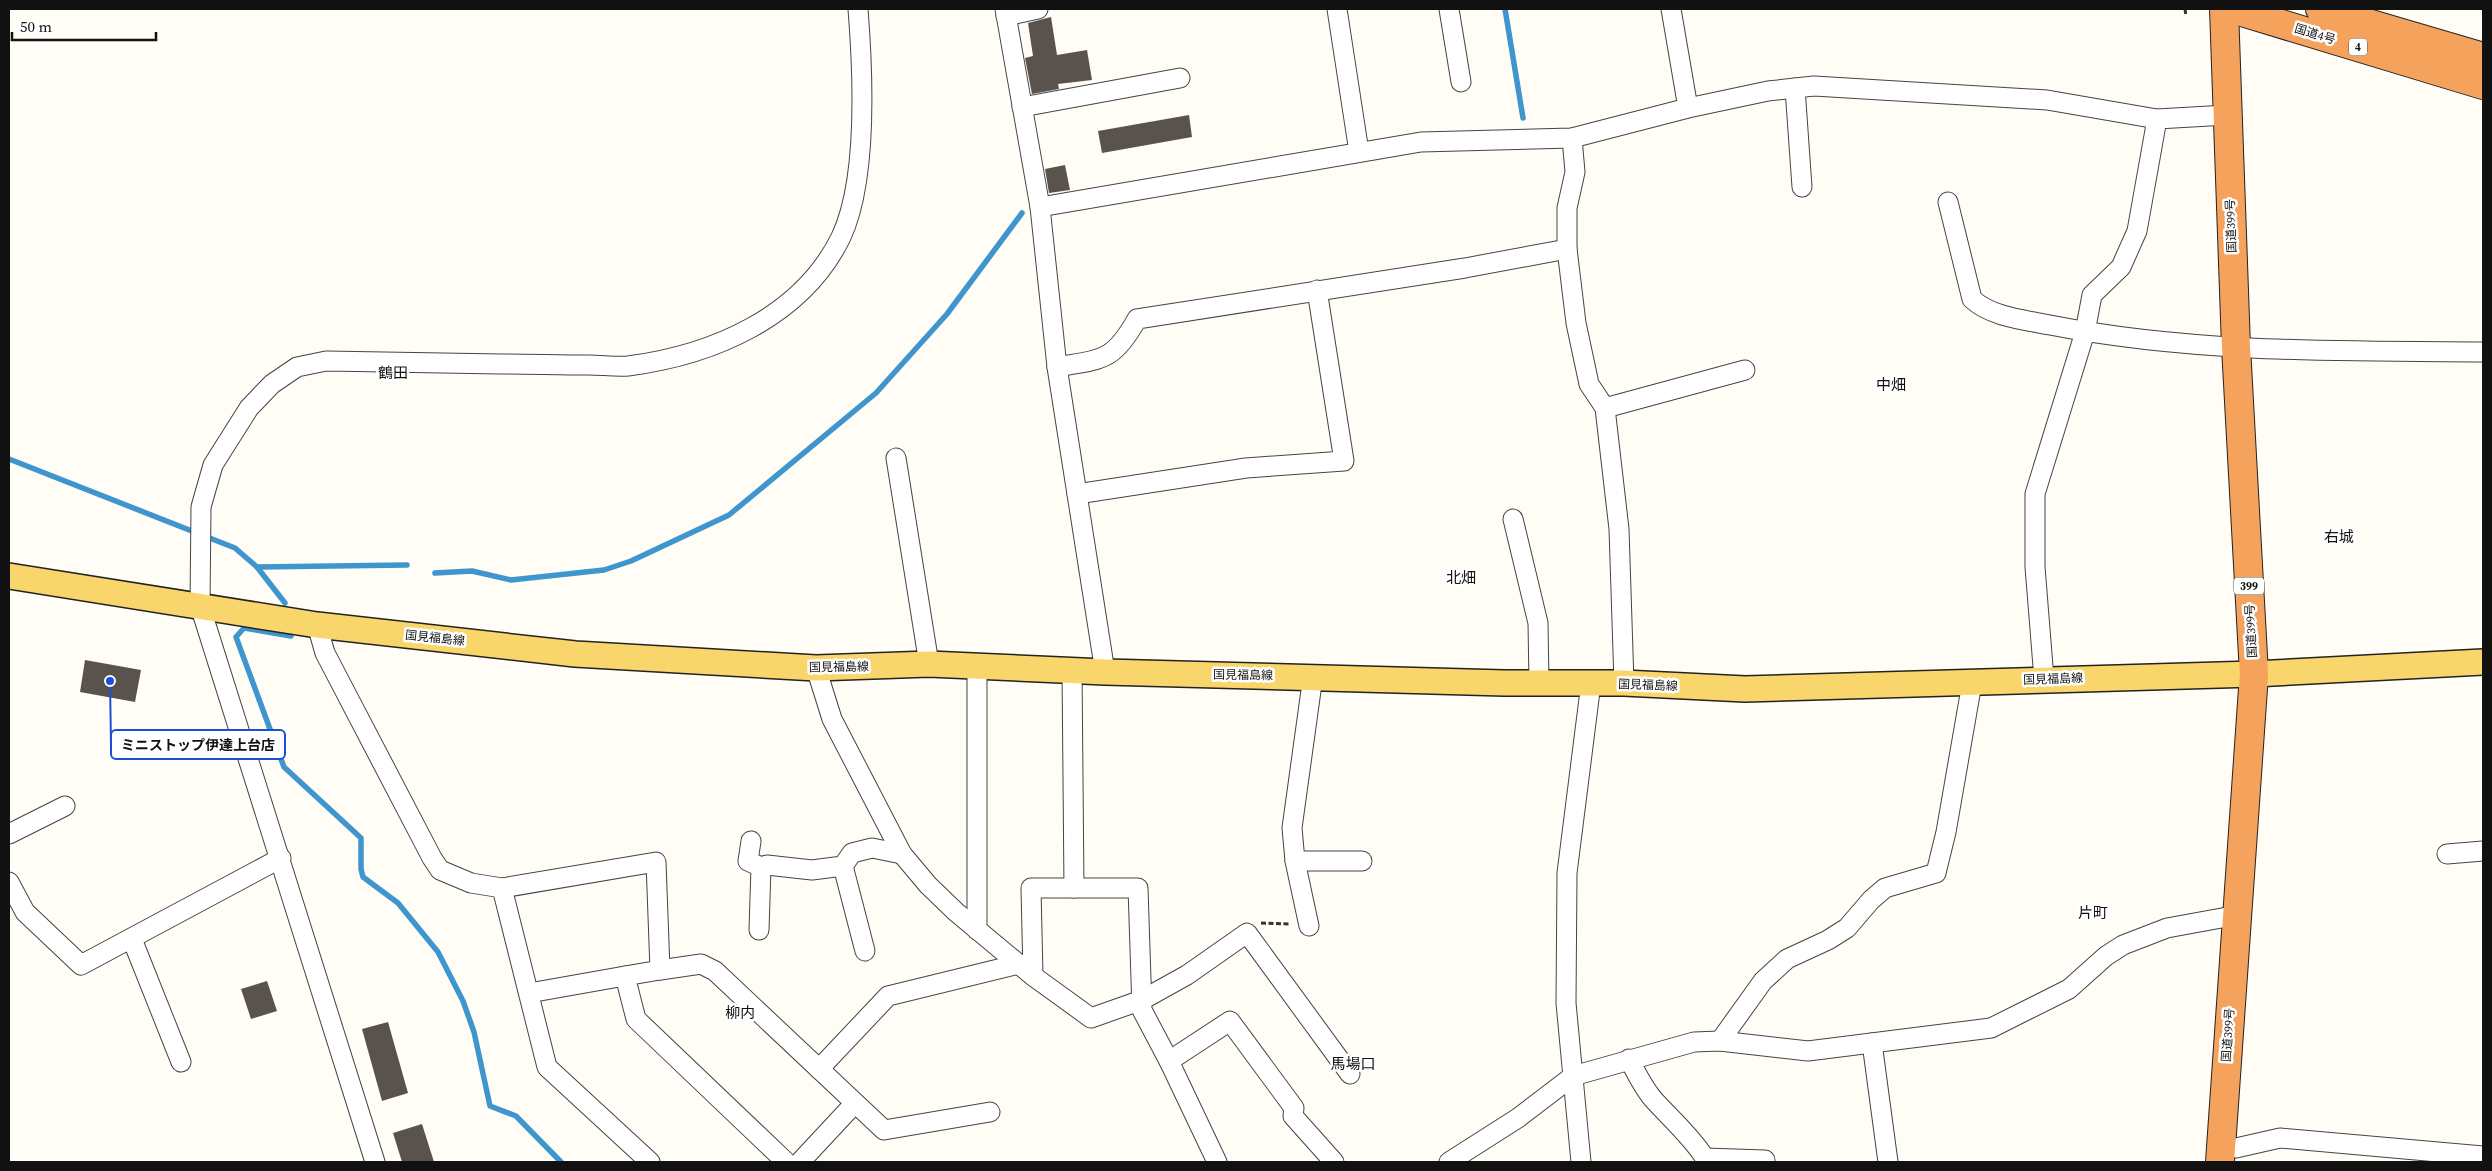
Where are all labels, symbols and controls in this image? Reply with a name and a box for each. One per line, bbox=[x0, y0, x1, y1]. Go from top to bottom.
scale bar bbox=[12, 10, 156, 42]
text: 50 m bbox=[20, 16, 52, 37]
street label: 国道4号 bbox=[2293, 20, 2337, 48]
road number: 4 bbox=[2349, 38, 2367, 56]
street label: 国道399号 bbox=[2222, 199, 2240, 253]
district label: 鶴田 bbox=[378, 362, 408, 383]
district label: 中畑 bbox=[1876, 374, 1906, 395]
district label: 右城 bbox=[2324, 526, 2354, 547]
district label: 北畑 bbox=[1446, 567, 1476, 588]
road number: 399 bbox=[2234, 578, 2264, 594]
street label: 国道399号 bbox=[2242, 604, 2260, 658]
street label: 国見福島線 bbox=[404, 627, 466, 649]
street label: 国見福島線 bbox=[809, 658, 869, 676]
street label: 国見福島線 bbox=[1213, 666, 1273, 684]
street label: 国見福島線 bbox=[2023, 670, 2083, 688]
street label: 国見福島線 bbox=[1618, 676, 1678, 694]
callout: ミニストップ伊達上台店 bbox=[111, 730, 285, 759]
text: ミニストップ伊達上台店 bbox=[121, 735, 275, 755]
district label: 片町 bbox=[2078, 902, 2108, 923]
district label: 柳内 bbox=[725, 1002, 755, 1023]
street label: 国道399号 bbox=[2218, 1007, 2238, 1063]
district label: 馬場口 bbox=[1330, 1053, 1376, 1074]

